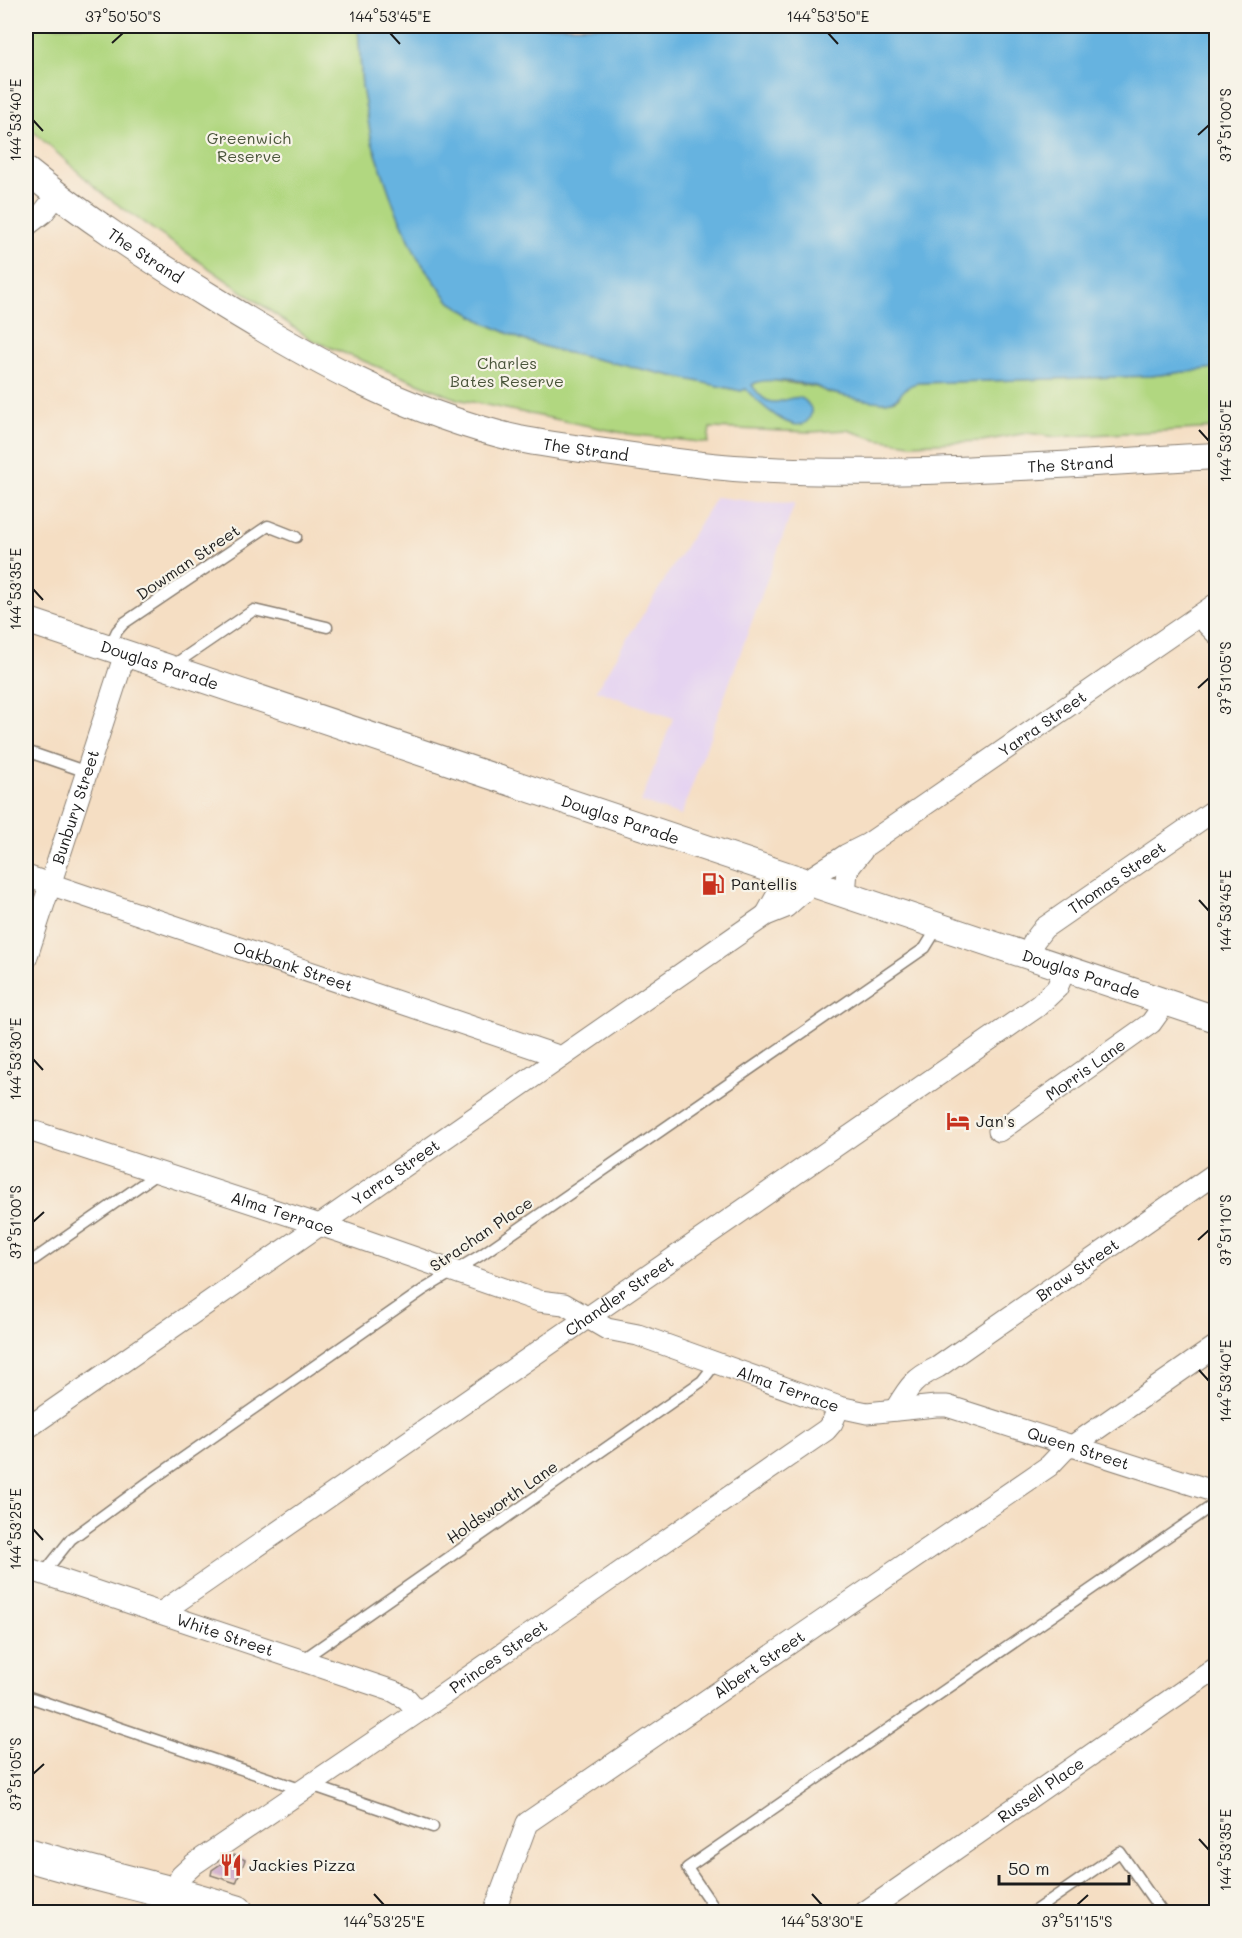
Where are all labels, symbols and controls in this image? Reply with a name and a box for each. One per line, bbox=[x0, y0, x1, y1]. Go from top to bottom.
text: 37°50'50"S bbox=[85, 6, 161, 26]
text: 144°53'45"E bbox=[349, 6, 432, 26]
text: 144°53'50"E bbox=[787, 6, 870, 26]
text: 144°53'40"E bbox=[5, 78, 25, 161]
text: 37°51'00"S bbox=[1215, 88, 1235, 162]
park label: Greenwich Reserve bbox=[207, 127, 291, 166]
street label: The Strand bbox=[104, 223, 187, 287]
park label: Charles Bates Reserve bbox=[450, 352, 564, 391]
text: 144°53'50"E bbox=[1215, 399, 1235, 482]
street label: The Strand bbox=[542, 433, 630, 465]
street label: The Strand bbox=[1027, 451, 1114, 477]
street label: Dowman Street bbox=[132, 519, 244, 604]
text: 144°53'35"E bbox=[5, 547, 25, 630]
street label: Douglas Parade bbox=[98, 635, 222, 694]
text: 37°51'05"S bbox=[1215, 641, 1235, 715]
street label: Yarra Street bbox=[994, 686, 1090, 761]
street label: Bunbury Street bbox=[47, 747, 103, 867]
street label: Douglas Parade bbox=[559, 789, 682, 848]
street label: Thomas Street bbox=[1064, 836, 1169, 918]
text: 144°53'45"E bbox=[1215, 869, 1235, 952]
fuel station icon: Pantellis bbox=[700, 871, 726, 897]
place label: Pantellis bbox=[731, 873, 797, 894]
street label: Oakbank Street bbox=[231, 936, 356, 996]
street label: Douglas Parade bbox=[1020, 944, 1143, 1003]
text: 144°53'30"E bbox=[5, 1017, 25, 1100]
street label: Morris Lane bbox=[1041, 1034, 1129, 1105]
hotel icon: Jan's bbox=[945, 1108, 971, 1134]
place label: Jan's bbox=[976, 1110, 1015, 1131]
street label: Yarra Street bbox=[347, 1134, 443, 1210]
text: 37°51'00"S bbox=[5, 1185, 25, 1259]
street label: Alma Terrace bbox=[229, 1186, 337, 1239]
street label: Strachan Place bbox=[425, 1191, 536, 1276]
text: 37°51'10"S bbox=[1215, 1194, 1235, 1266]
street label: Braw Street bbox=[1031, 1233, 1123, 1306]
street label: Chandler Street bbox=[561, 1250, 677, 1340]
text: 144°53'40"E bbox=[1215, 1339, 1235, 1422]
street label: Alma Terrace bbox=[734, 1360, 842, 1416]
street label: Queen Street bbox=[1025, 1421, 1132, 1474]
street label: Holdsworth Lane bbox=[442, 1455, 561, 1548]
text: 144°53'25"E bbox=[5, 1488, 25, 1570]
street label: White Street bbox=[174, 1608, 277, 1660]
street label: Princes Street bbox=[445, 1615, 551, 1697]
street label: Albert Street bbox=[709, 1625, 809, 1703]
text: 37°51'05"S bbox=[5, 1737, 25, 1811]
street label: Russell Place bbox=[993, 1752, 1088, 1827]
text: 144°53'35"E bbox=[1215, 1808, 1235, 1891]
scale bar bbox=[999, 1848, 1130, 1886]
restaurant icon: Jackies Pizza bbox=[218, 1852, 244, 1878]
place label: Jackies Pizza bbox=[249, 1854, 356, 1875]
text: 50 m bbox=[1008, 1856, 1050, 1880]
text: 144°53'25"E bbox=[343, 1911, 425, 1931]
text: 144°53'30"E bbox=[781, 1911, 864, 1931]
text: 37°51'15"S bbox=[1042, 1911, 1112, 1931]

